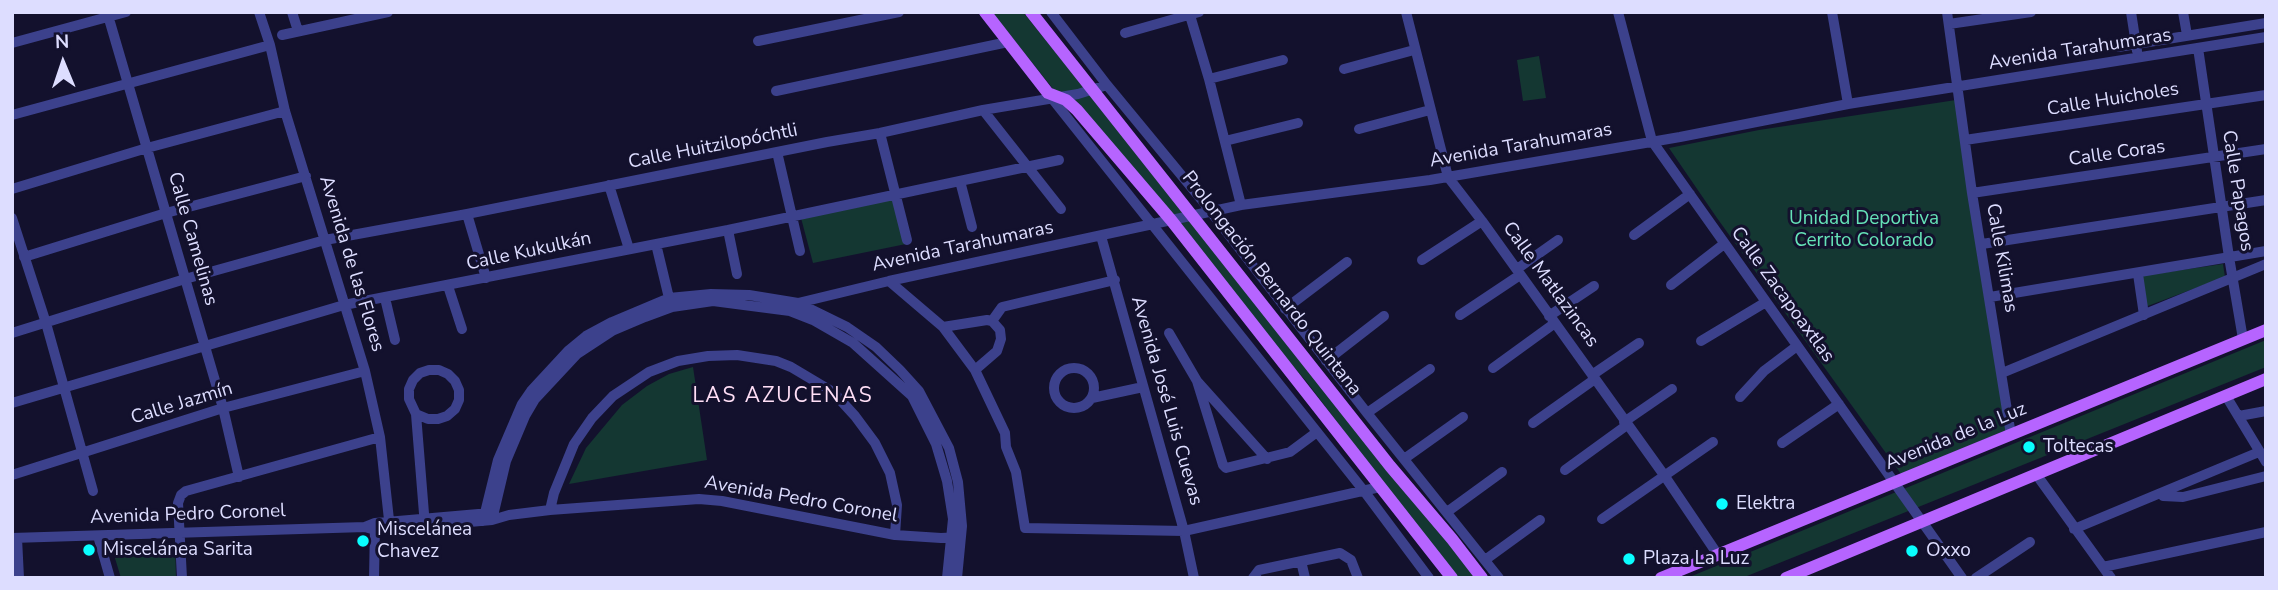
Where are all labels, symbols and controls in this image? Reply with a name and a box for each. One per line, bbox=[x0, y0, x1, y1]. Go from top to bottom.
street label: Avenida Tarahumaras bbox=[1987, 24, 2173, 76]
north arrow bbox=[28, 28, 98, 98]
text: N bbox=[55, 29, 70, 55]
street label: Calle Huicholes bbox=[2045, 78, 2181, 122]
street label: Calle Huitzilopóchtli bbox=[626, 119, 800, 175]
street label: Avenida Tarahumaras bbox=[1428, 119, 1614, 173]
street label: Calle Papagos bbox=[2216, 129, 2258, 253]
street label: Calle Coras bbox=[2067, 136, 2167, 172]
street label: Prolongación Bernardo Quintana bbox=[1176, 167, 1366, 401]
street label: Calle Camelinas bbox=[162, 170, 222, 308]
street label: Avenida de las Flores bbox=[313, 173, 389, 355]
street label: Calle Kilimas bbox=[1980, 202, 2022, 314]
park label: Unidad Deportiva Cerrito Colorado bbox=[1789, 208, 1939, 252]
street label: Avenida Tarahumaras bbox=[870, 217, 1056, 277]
street label: Calle Matlazincas bbox=[1497, 218, 1603, 352]
street label: Calle Zacapoaxtlas bbox=[1725, 223, 1839, 367]
street label: Calle Kukulkán bbox=[464, 228, 594, 276]
street label: Avenida José Luis Cuevas bbox=[1125, 294, 1207, 508]
street label: Calle Jazmín bbox=[128, 378, 236, 430]
district label: LAS AZUCENAS bbox=[694, 384, 872, 410]
street label: Avenida de la Luz bbox=[1882, 398, 2030, 476]
place label: Toltecas bbox=[2043, 436, 2114, 458]
marker: Toltecas bbox=[2021, 439, 2037, 455]
street label: Avenida Pedro Coronel bbox=[703, 472, 899, 528]
place label: Elektra bbox=[1736, 493, 1795, 515]
marker: Elektra bbox=[1714, 496, 1730, 512]
street label: Avenida Pedro Coronel bbox=[90, 500, 286, 530]
place label: Miscelánea Chavez bbox=[377, 519, 472, 563]
marker: Miscelánea Chavez bbox=[355, 533, 371, 549]
place label: Miscelánea Sarita bbox=[103, 539, 253, 561]
place label: Oxxo bbox=[1926, 540, 1971, 562]
marker: Miscelánea Sarita bbox=[81, 542, 97, 558]
marker: Oxxo bbox=[1904, 543, 1920, 559]
place label: Plaza La Luz bbox=[1643, 548, 1749, 570]
marker: Plaza La Luz bbox=[1621, 551, 1637, 567]

